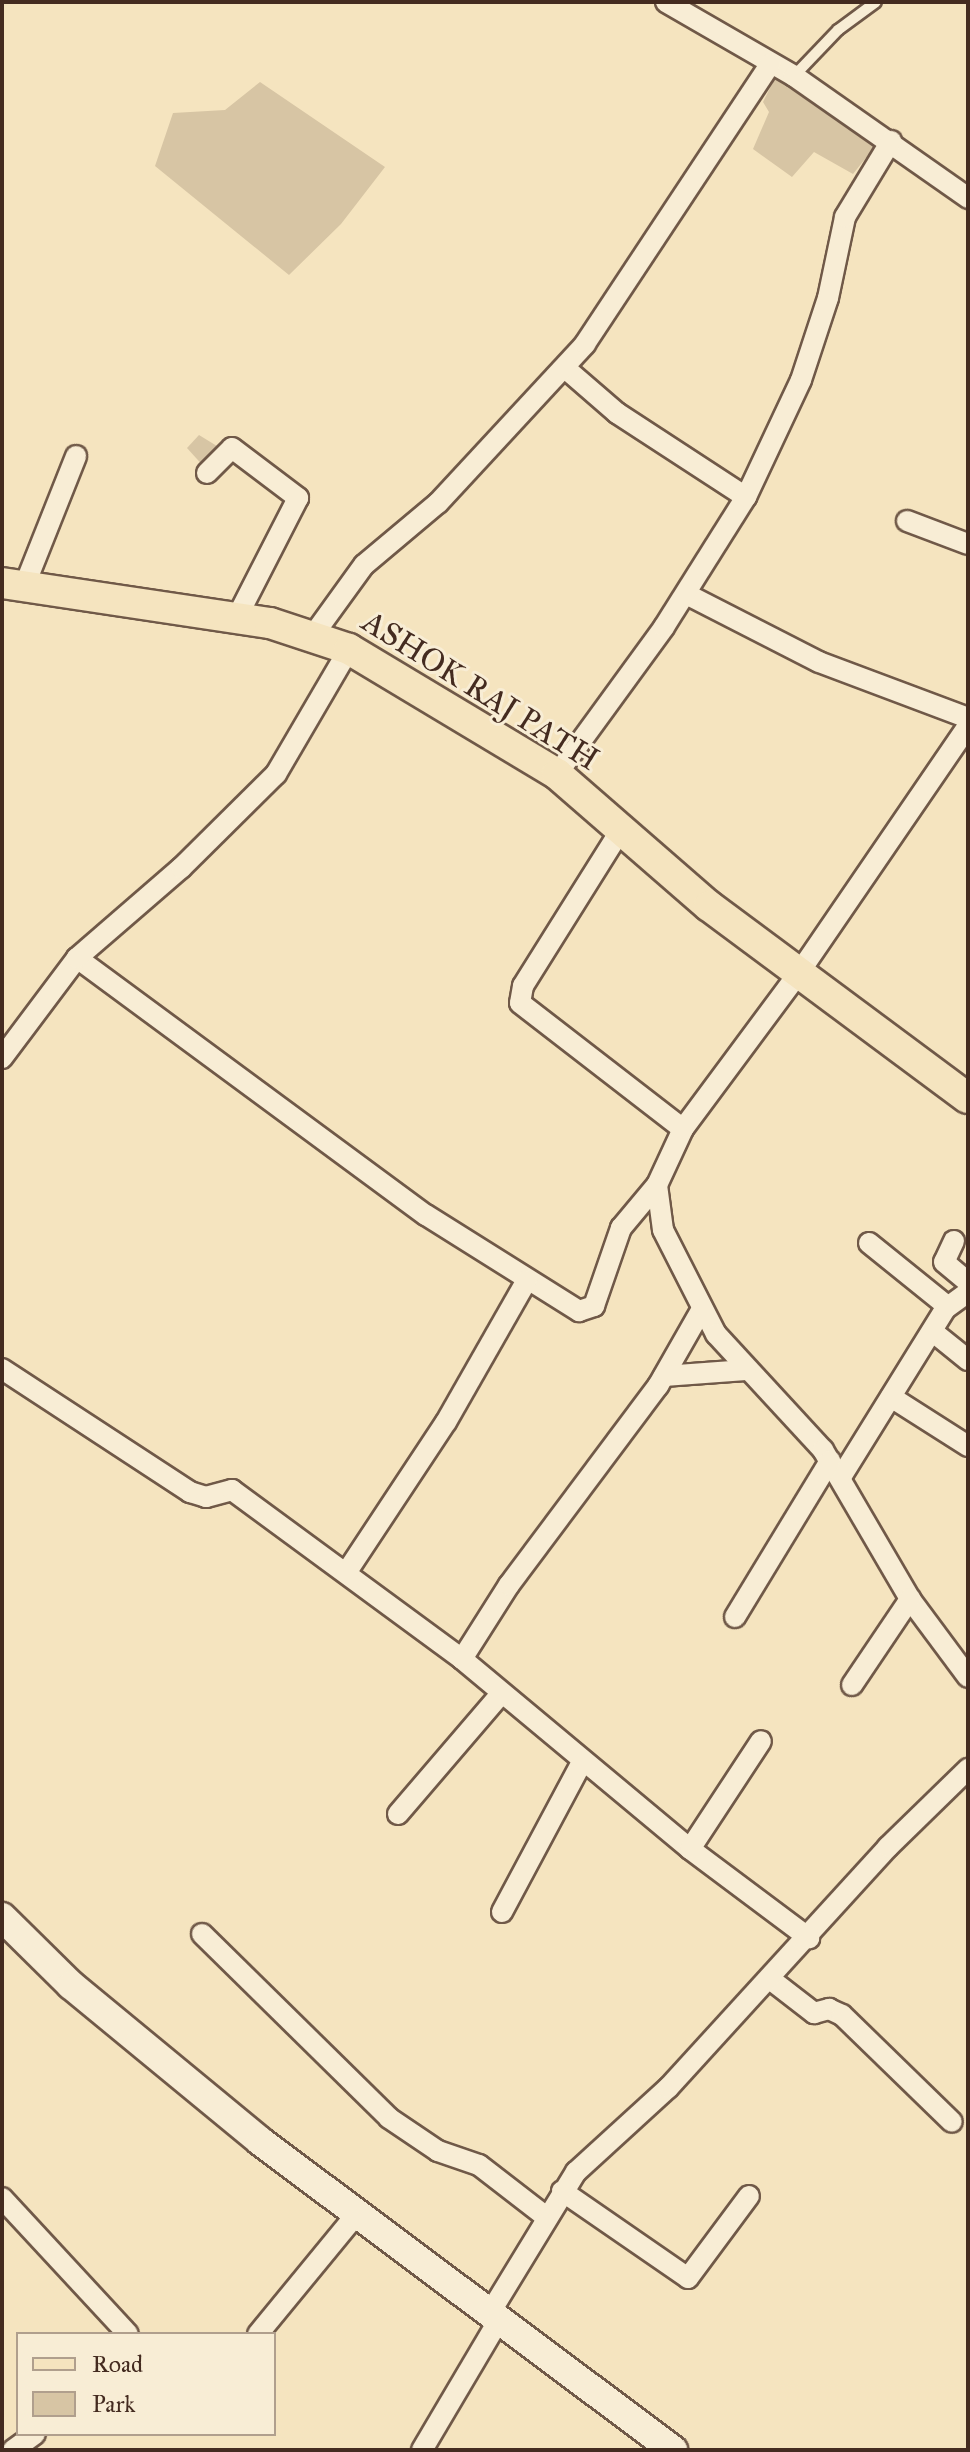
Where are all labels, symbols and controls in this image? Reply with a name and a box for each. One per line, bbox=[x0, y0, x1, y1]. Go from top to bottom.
street label: ASHOK RAJ PATH bbox=[355, 603, 605, 779]
legend bbox=[16, 2332, 276, 2436]
text: Road bbox=[92, 2349, 143, 2379]
text: Park bbox=[92, 2389, 135, 2419]

